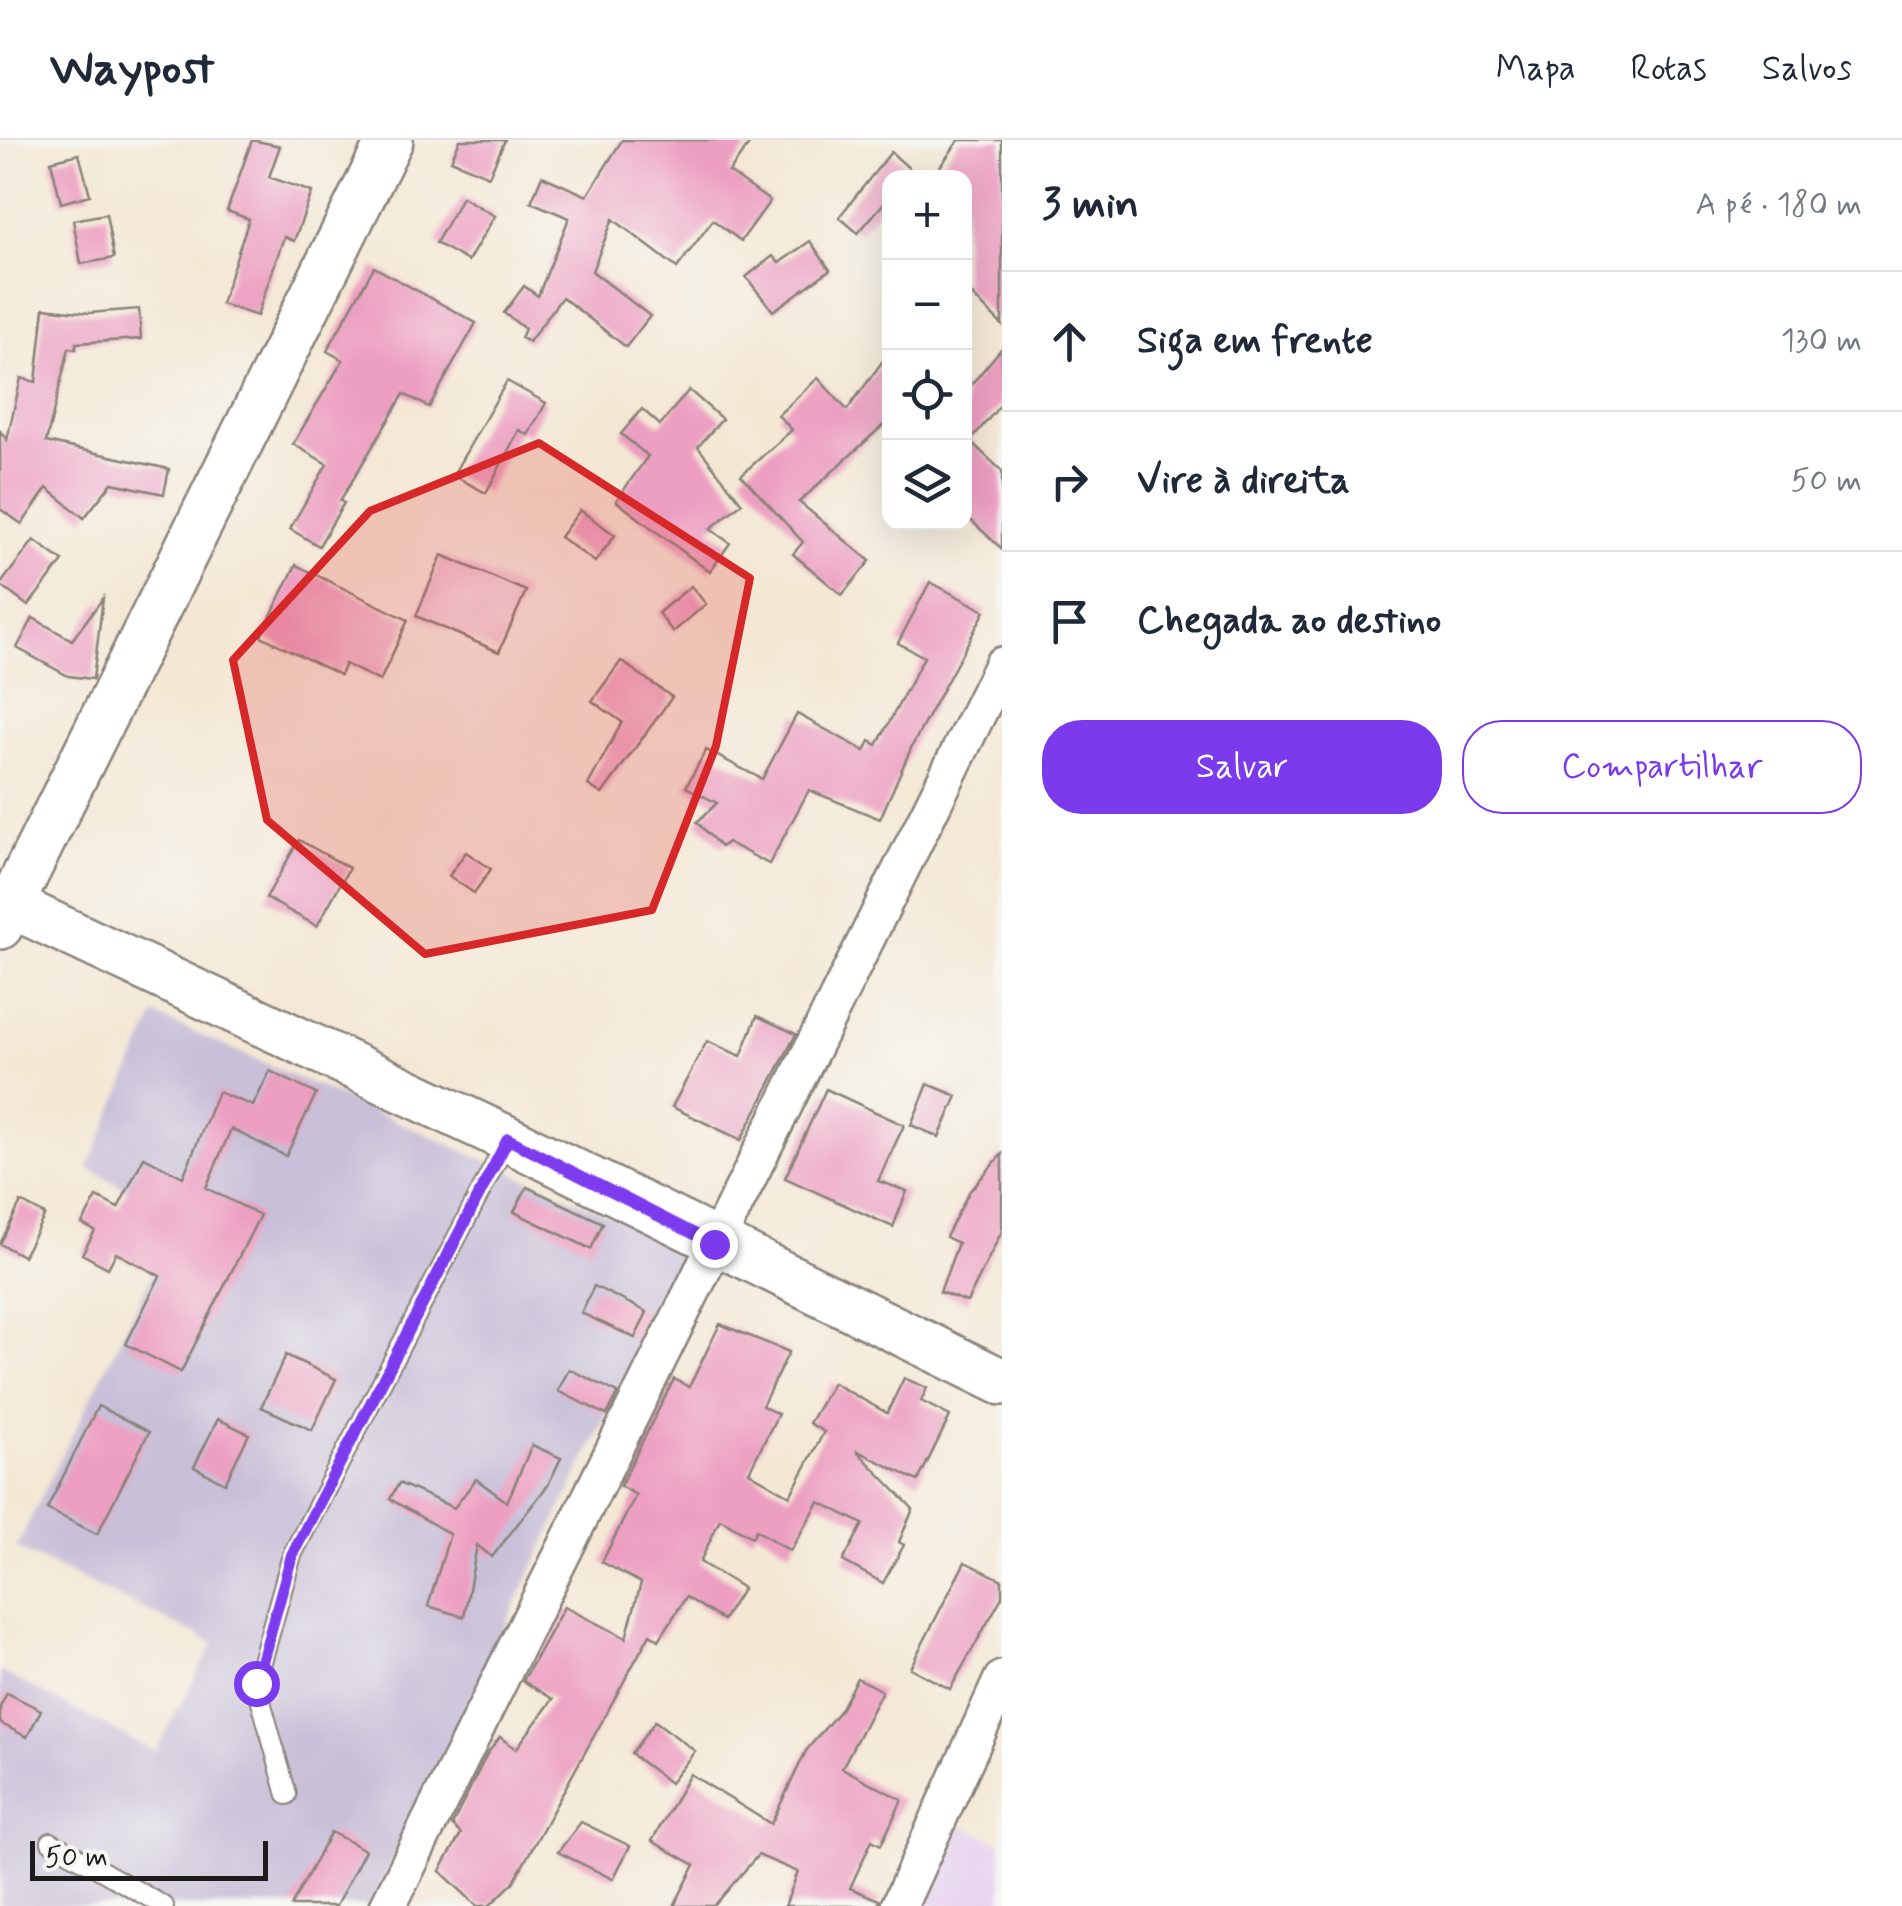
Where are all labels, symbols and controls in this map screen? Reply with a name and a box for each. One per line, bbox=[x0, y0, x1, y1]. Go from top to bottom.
text: Waypost bbox=[50, 38, 214, 101]
text: Mapa bbox=[1496, 46, 1576, 92]
text: Rotas bbox=[1631, 46, 1707, 92]
text: Salvos bbox=[1762, 46, 1852, 92]
map controls bbox=[882, 170, 972, 530]
button: + bbox=[882, 170, 972, 260]
text: 3 min bbox=[1042, 178, 1139, 233]
text: A pé · 180 m bbox=[1696, 184, 1862, 226]
button: − bbox=[882, 260, 972, 350]
icon: ahead bbox=[1042, 314, 1097, 369]
text: Siga em frente bbox=[1137, 317, 1373, 366]
text: 130 m bbox=[1781, 320, 1862, 362]
button: locate bbox=[882, 350, 972, 440]
button: layers bbox=[882, 440, 972, 530]
icon: right bbox=[1042, 454, 1097, 509]
text: Vire à direita bbox=[1137, 457, 1350, 506]
text: 50 m bbox=[1790, 460, 1862, 502]
icon: arrive bbox=[1042, 594, 1097, 649]
text: Chegada ao destino bbox=[1137, 597, 1441, 646]
button: Salvar bbox=[1042, 720, 1442, 814]
button: Compartilhar bbox=[1462, 720, 1862, 814]
route end bbox=[692, 1222, 738, 1268]
route start bbox=[234, 1661, 280, 1707]
scale bar bbox=[30, 1836, 268, 1880]
text: 50 m bbox=[45, 1840, 108, 1877]

